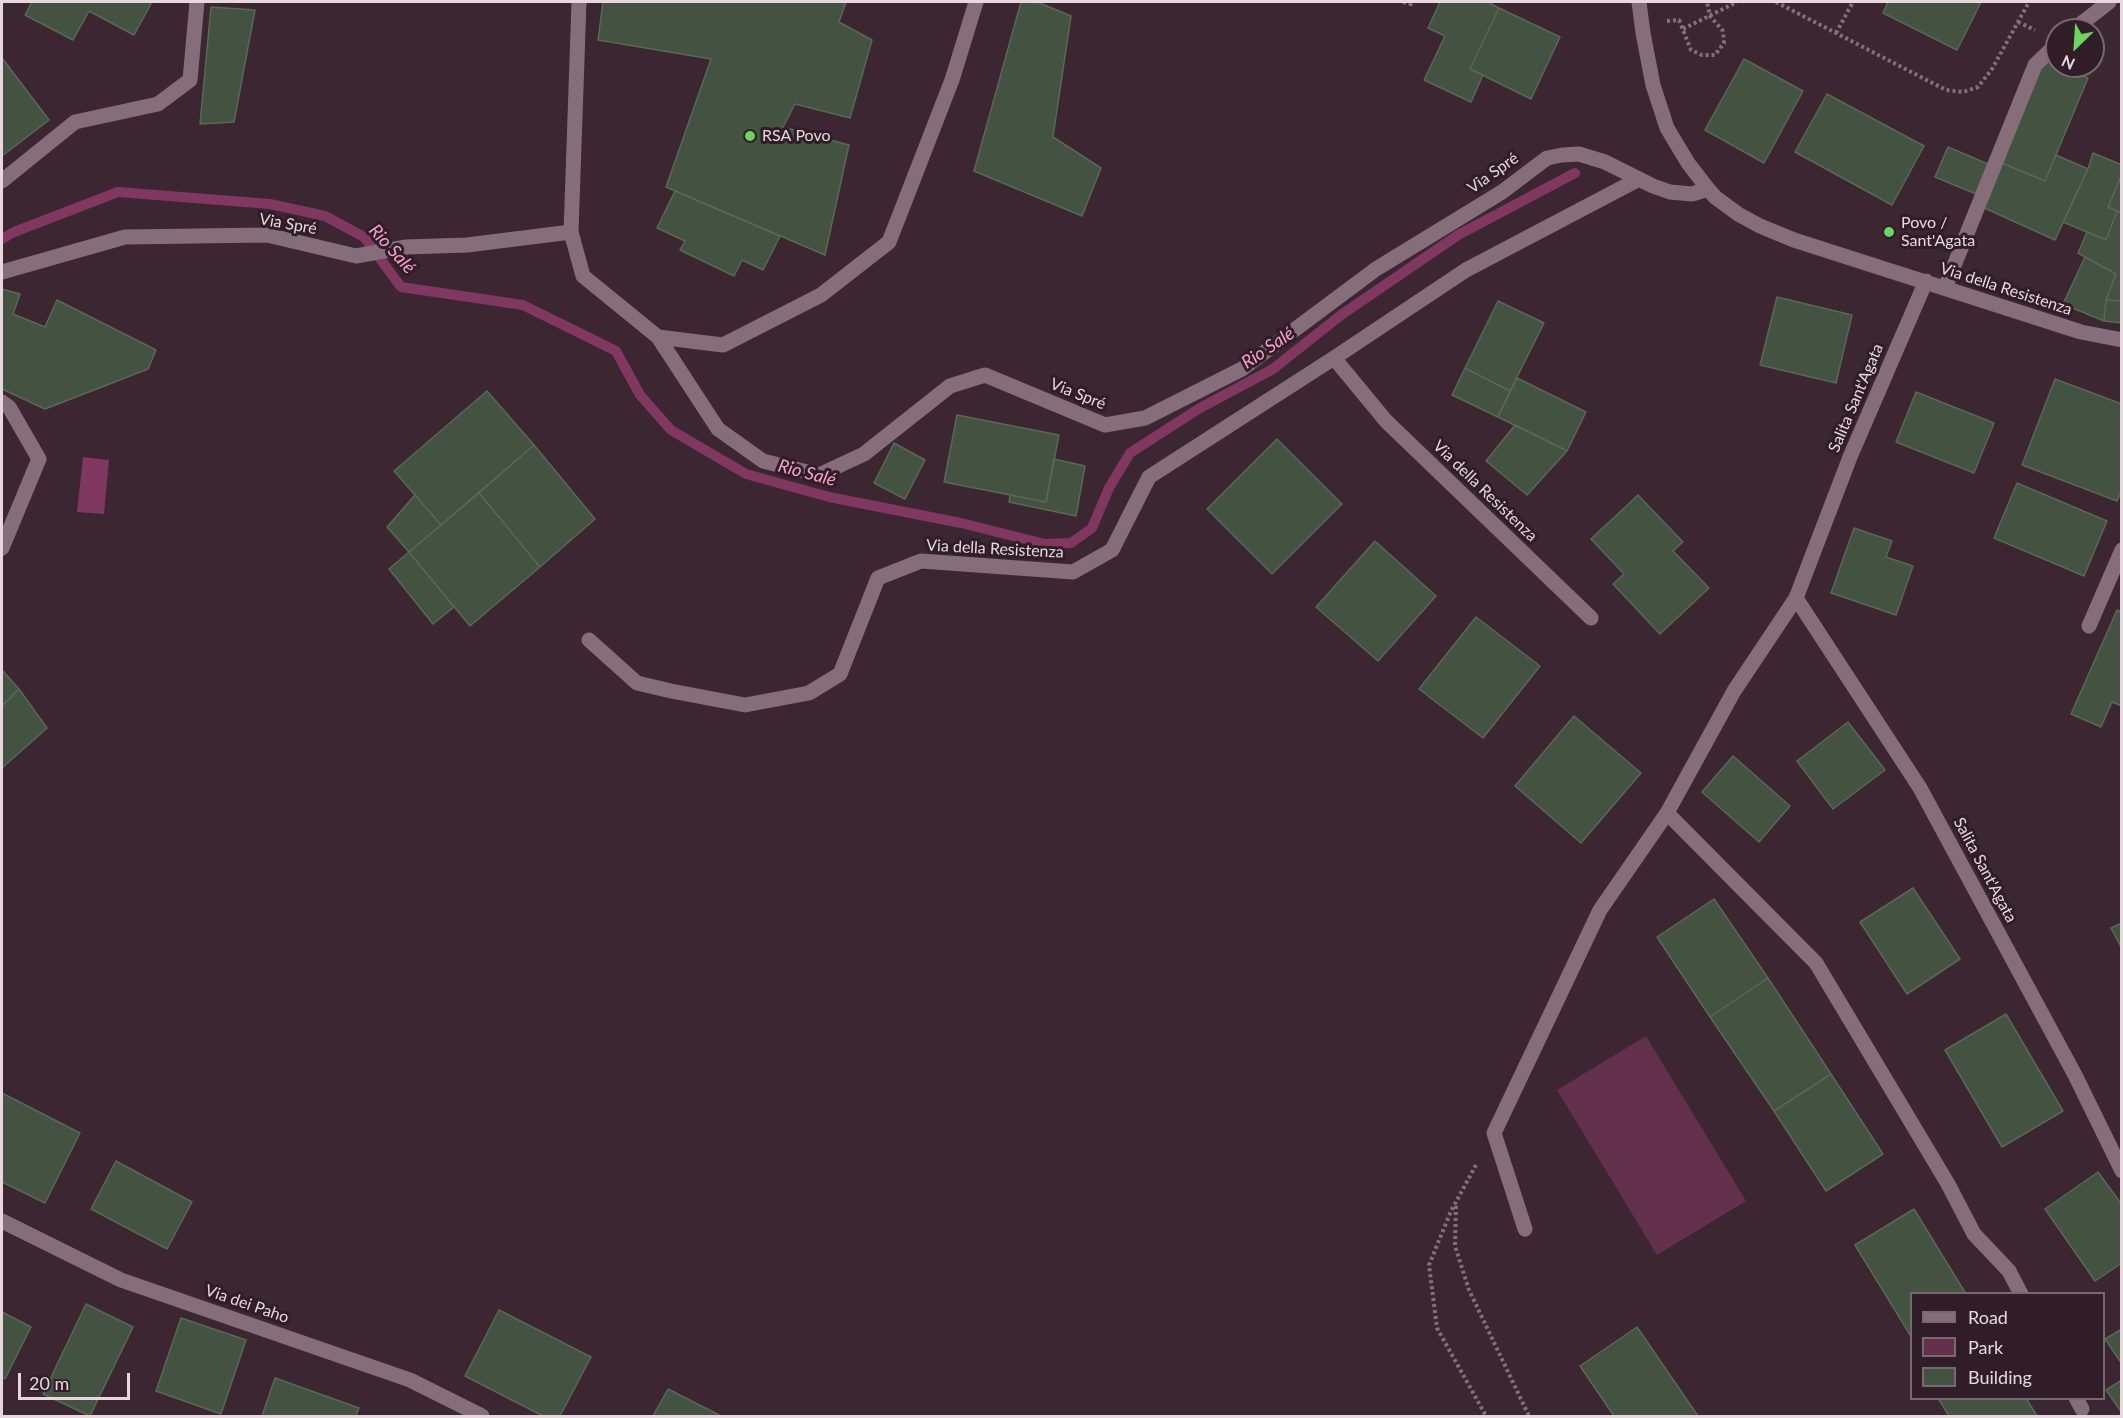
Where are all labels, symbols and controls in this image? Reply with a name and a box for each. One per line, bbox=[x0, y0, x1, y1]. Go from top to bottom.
north arrow bbox=[2045, 18, 2105, 78]
text: N bbox=[2058, 52, 2078, 74]
place label: RSA Povo bbox=[762, 126, 831, 146]
marker: RSA Povo bbox=[743, 129, 757, 143]
street label: Via Spré bbox=[1464, 148, 1522, 198]
street label: Via Spré bbox=[258, 209, 318, 239]
place label: Povo / Sant'Agata bbox=[1901, 213, 1975, 251]
water label: Rio Salé bbox=[364, 220, 420, 278]
marker: Povo / Sant'Agata bbox=[1882, 225, 1896, 239]
street label: Via della Resistenza bbox=[1938, 259, 2074, 319]
water label: Rio Salé bbox=[1237, 323, 1299, 373]
street label: Salita Sant'Agata bbox=[1824, 341, 1888, 455]
street label: Via Spré bbox=[1047, 374, 1109, 414]
street label: Via della Resistenza bbox=[1429, 436, 1541, 546]
water label: Rio Salé bbox=[776, 455, 838, 491]
street label: Via della Resistenza bbox=[926, 536, 1064, 562]
street label: Salita Sant'Agata bbox=[1949, 814, 2021, 926]
street label: Via dei Paho bbox=[203, 1281, 291, 1327]
legend bbox=[1910, 1292, 2105, 1400]
text: Road bbox=[1968, 1306, 2008, 1328]
text: Park bbox=[1968, 1336, 2003, 1358]
scale bar bbox=[21, 1361, 134, 1399]
text: Building bbox=[1968, 1366, 2032, 1388]
text: 20 m bbox=[29, 1372, 69, 1394]

